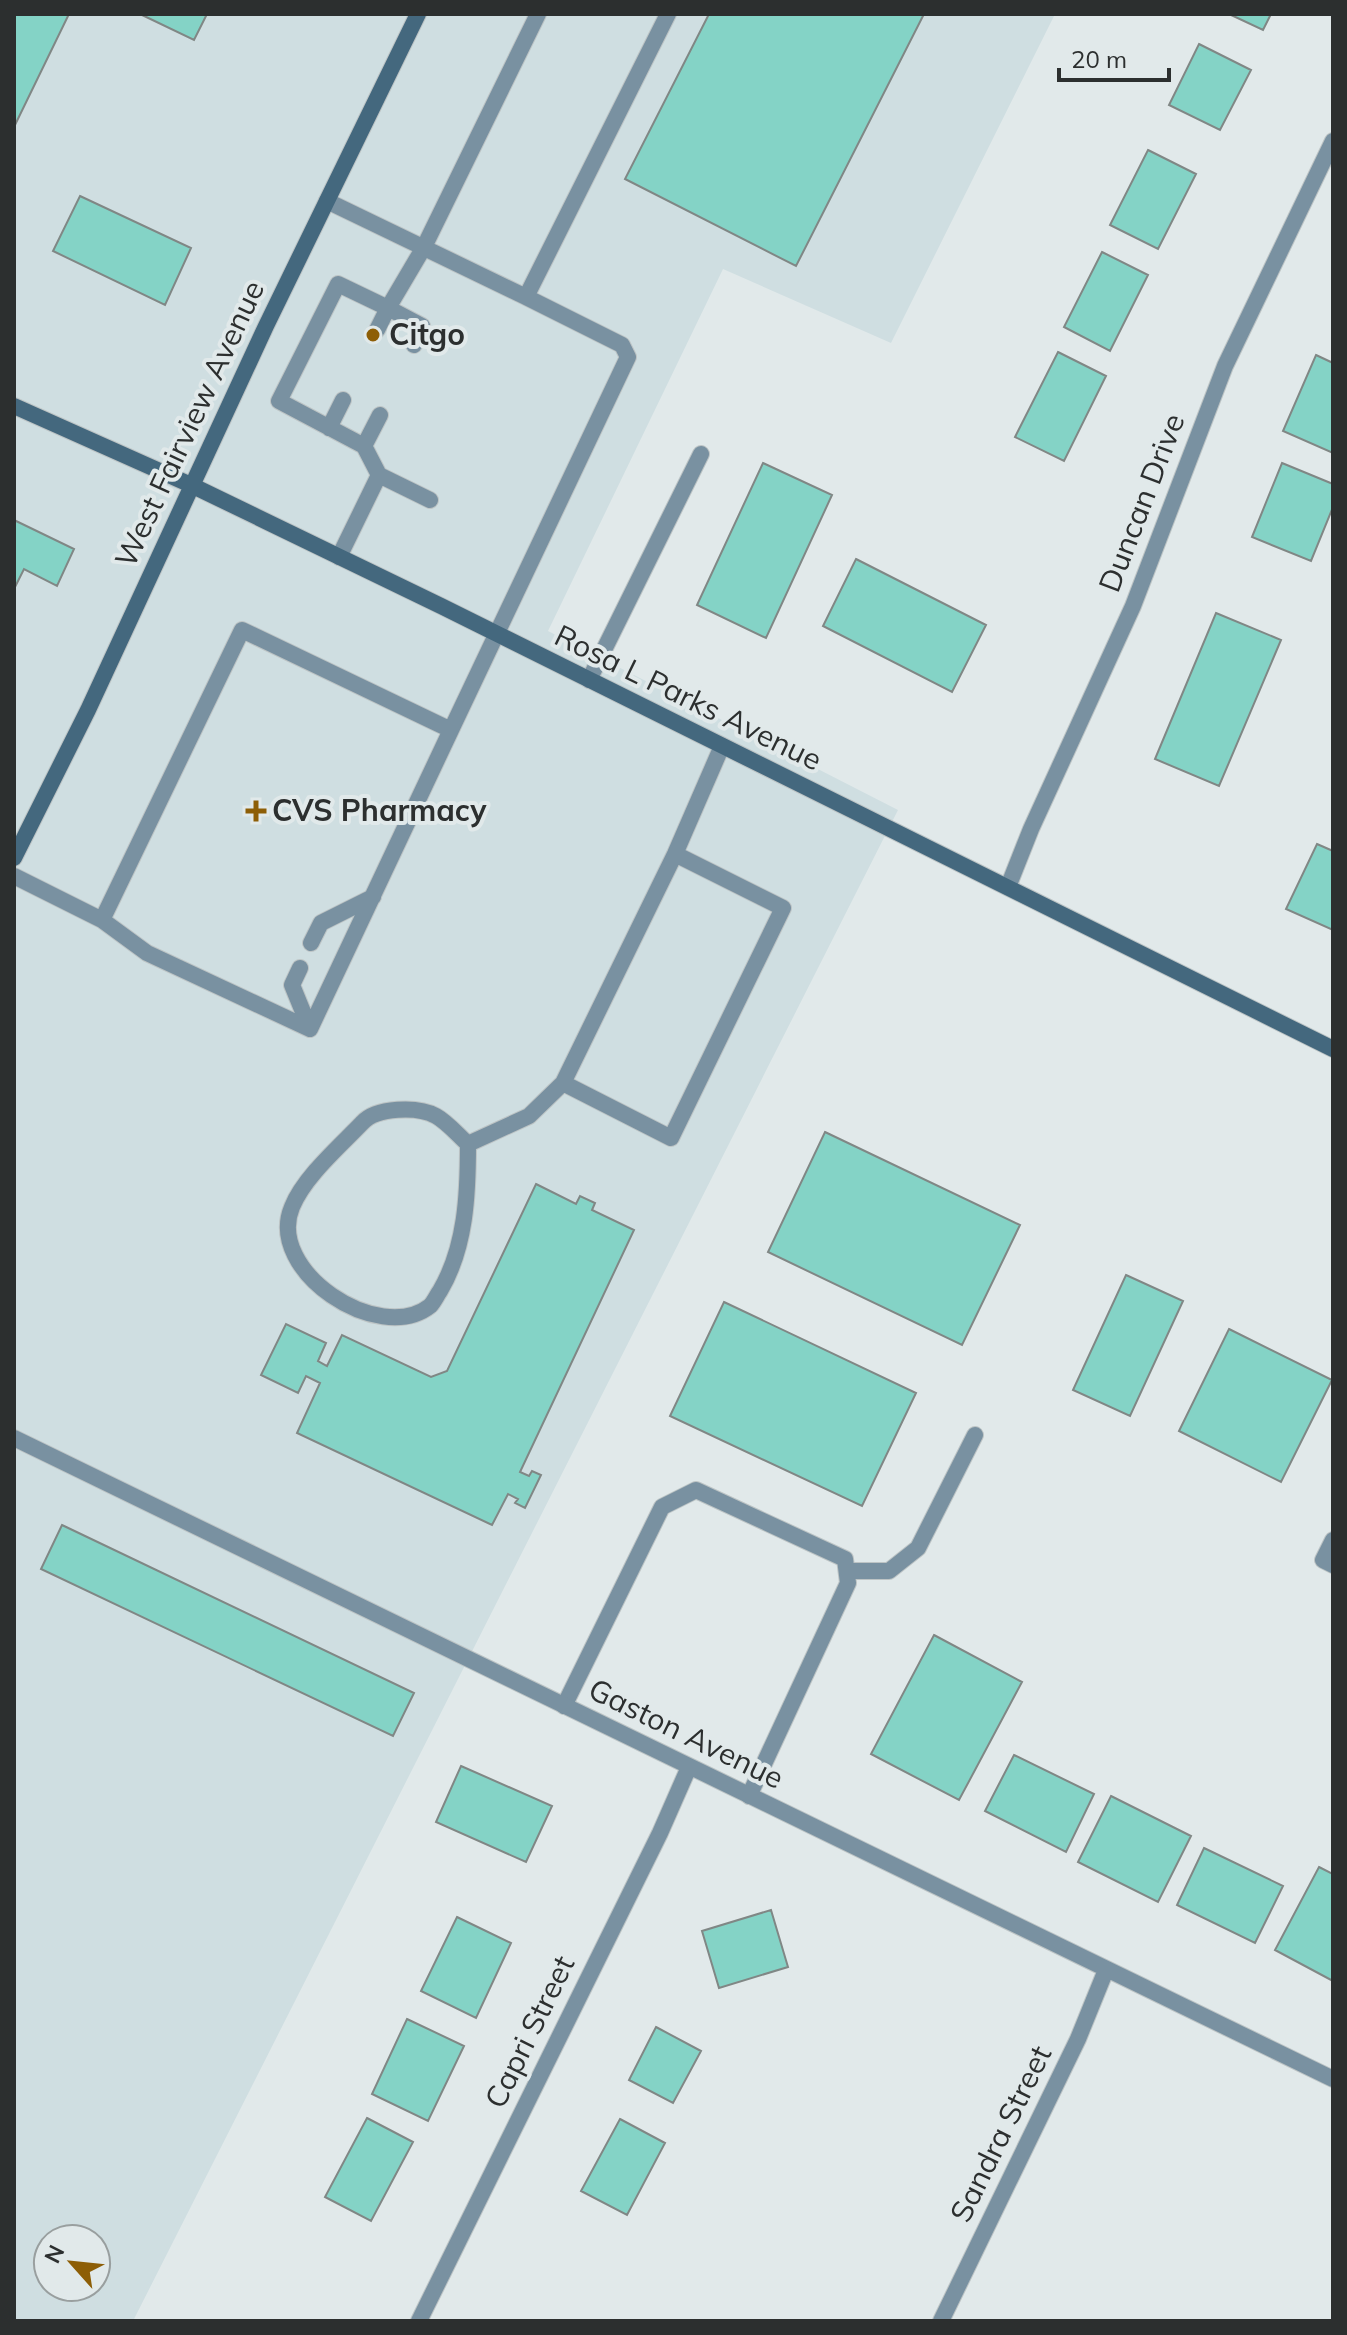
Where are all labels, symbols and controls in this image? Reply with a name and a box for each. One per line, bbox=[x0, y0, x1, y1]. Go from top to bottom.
scale bar bbox=[1059, 32, 1169, 82]
text: 20 m bbox=[1071, 44, 1127, 74]
street label: West Fairview Avenue bbox=[106, 274, 272, 573]
place label: Citgo bbox=[389, 315, 465, 353]
marker: Citgo bbox=[364, 326, 382, 344]
street label: Duncan Drive bbox=[1090, 408, 1192, 597]
street label: Rosa L Parks Avenue bbox=[549, 616, 828, 778]
place label: CVS Pharmacy bbox=[272, 791, 487, 829]
marker: CVS Pharmacy bbox=[247, 802, 265, 820]
street label: Gaston Avenue bbox=[583, 1670, 790, 1797]
street label: Capri Street bbox=[476, 1949, 582, 2114]
street label: Sandra Street bbox=[941, 2039, 1059, 2228]
north arrow bbox=[32, 2223, 112, 2303]
text: N bbox=[38, 2240, 70, 2268]

